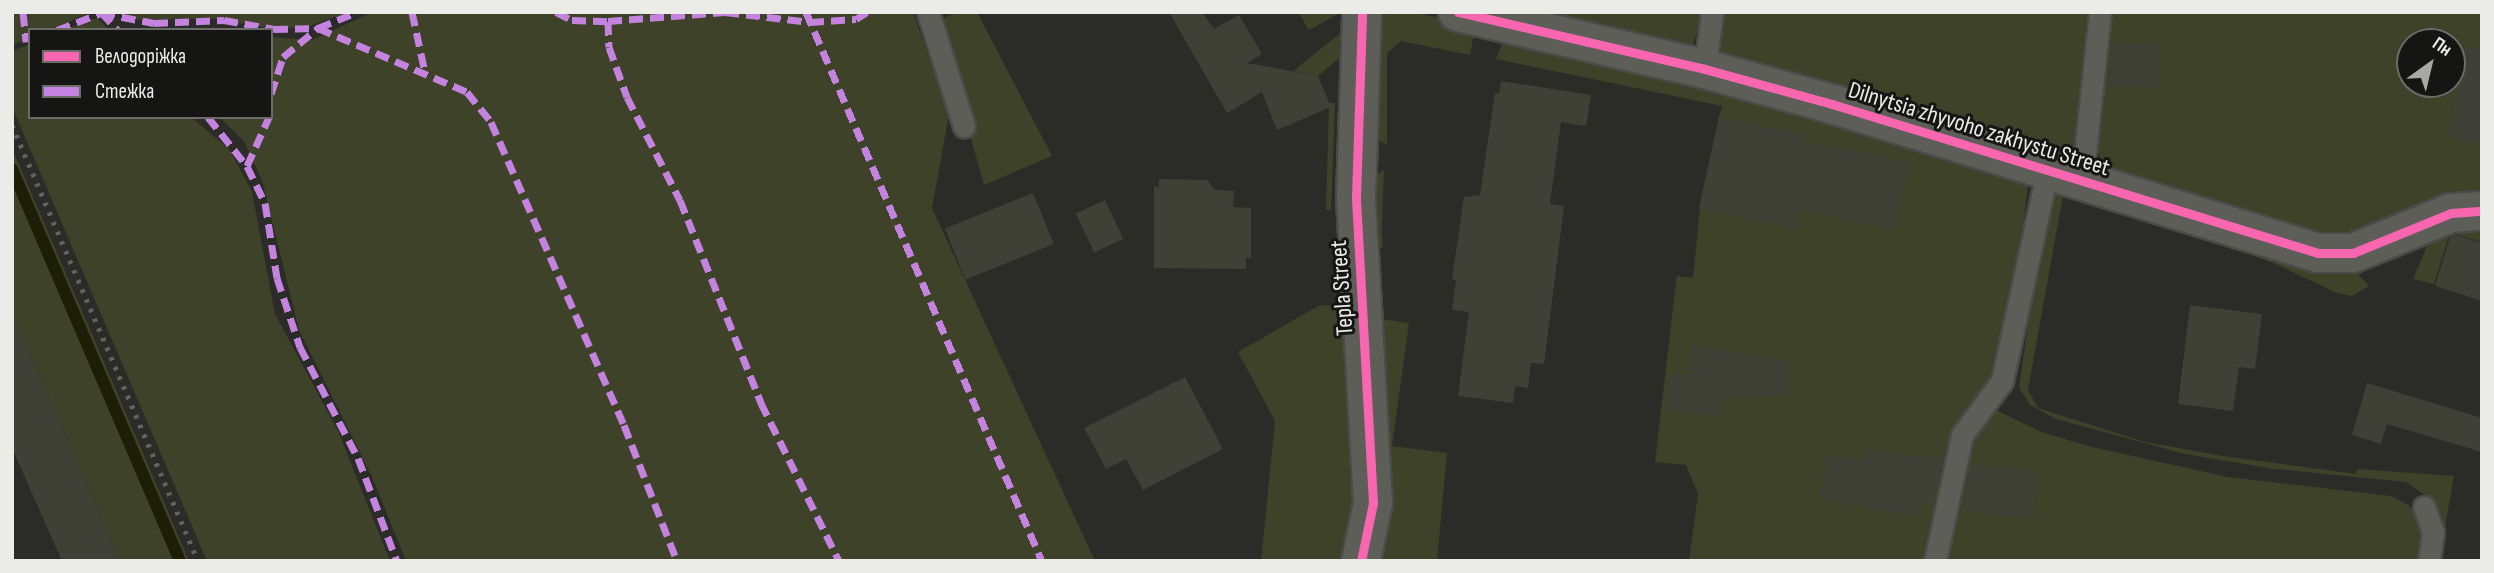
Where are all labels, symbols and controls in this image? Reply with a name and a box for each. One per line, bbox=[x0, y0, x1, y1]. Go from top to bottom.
legend bbox=[28, 28, 273, 119]
north arrow bbox=[2396, 28, 2466, 98]
text: Пн bbox=[2428, 32, 2456, 62]
text: Велодоріжка bbox=[95, 44, 186, 69]
street label: Dilnytsia zhyvoho zakhystu Street bbox=[1845, 75, 2113, 183]
text: Стежка bbox=[95, 79, 154, 104]
street label: Tepla Street bbox=[1324, 239, 1360, 337]

